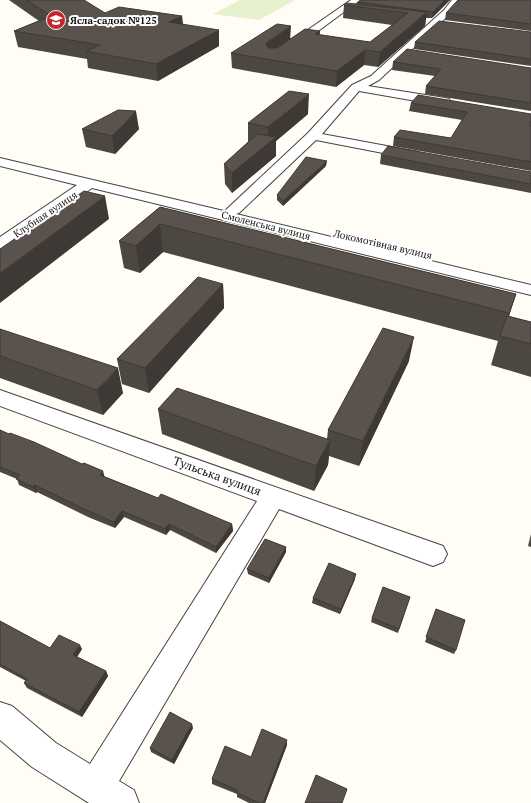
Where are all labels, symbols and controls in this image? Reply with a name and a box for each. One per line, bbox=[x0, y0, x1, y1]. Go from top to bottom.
school or university icon: Ясла-садок №125 bbox=[45, 9, 67, 31]
place label: Ясла-садок №125 bbox=[70, 14, 157, 27]
street label: Клубная вулиця bbox=[11, 188, 80, 241]
street label: Смоленська вулиця bbox=[220, 208, 312, 243]
street label: Локомотівная вулиця bbox=[331, 227, 433, 262]
street label: Тульська вулиця bbox=[171, 453, 263, 498]

